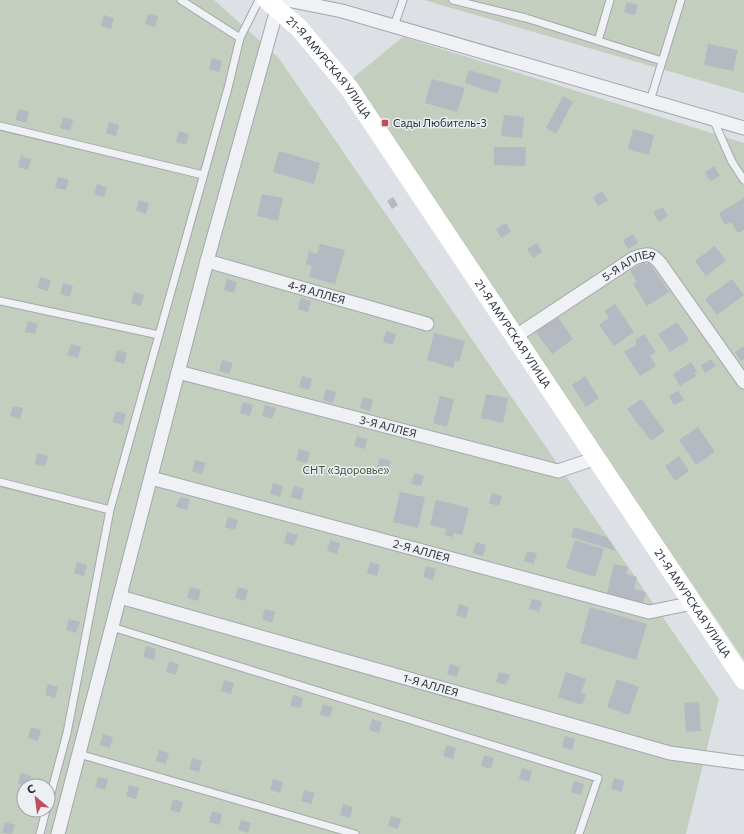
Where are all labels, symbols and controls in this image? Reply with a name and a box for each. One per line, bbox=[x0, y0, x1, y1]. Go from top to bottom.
street label: 21-Я АМУРСКАЯ УЛИЦА bbox=[284, 13, 375, 121]
place label: Сады Любитель-3 bbox=[393, 116, 487, 129]
marker: Сады Любитель-3 bbox=[380, 118, 390, 128]
street label: 5-Я АЛЛЕЯ bbox=[600, 247, 658, 283]
street label: 21-Я АМУРСКАЯ УЛИЦА bbox=[472, 277, 554, 391]
street label: 4-Я АЛЛЕЯ bbox=[287, 278, 347, 306]
street label: 3-Я АЛЛЕЯ bbox=[358, 413, 418, 440]
park label: СНТ «Здоровье» bbox=[302, 463, 390, 476]
street label: 2-Я АЛЛЕЯ bbox=[392, 536, 451, 564]
street label: 21-Я АМУРСКАЯ УЛИЦА bbox=[652, 546, 734, 660]
street label: 1-Я АЛЛЕЯ bbox=[402, 671, 460, 699]
north arrow bbox=[16, 778, 56, 818]
text: С bbox=[24, 781, 38, 796]

